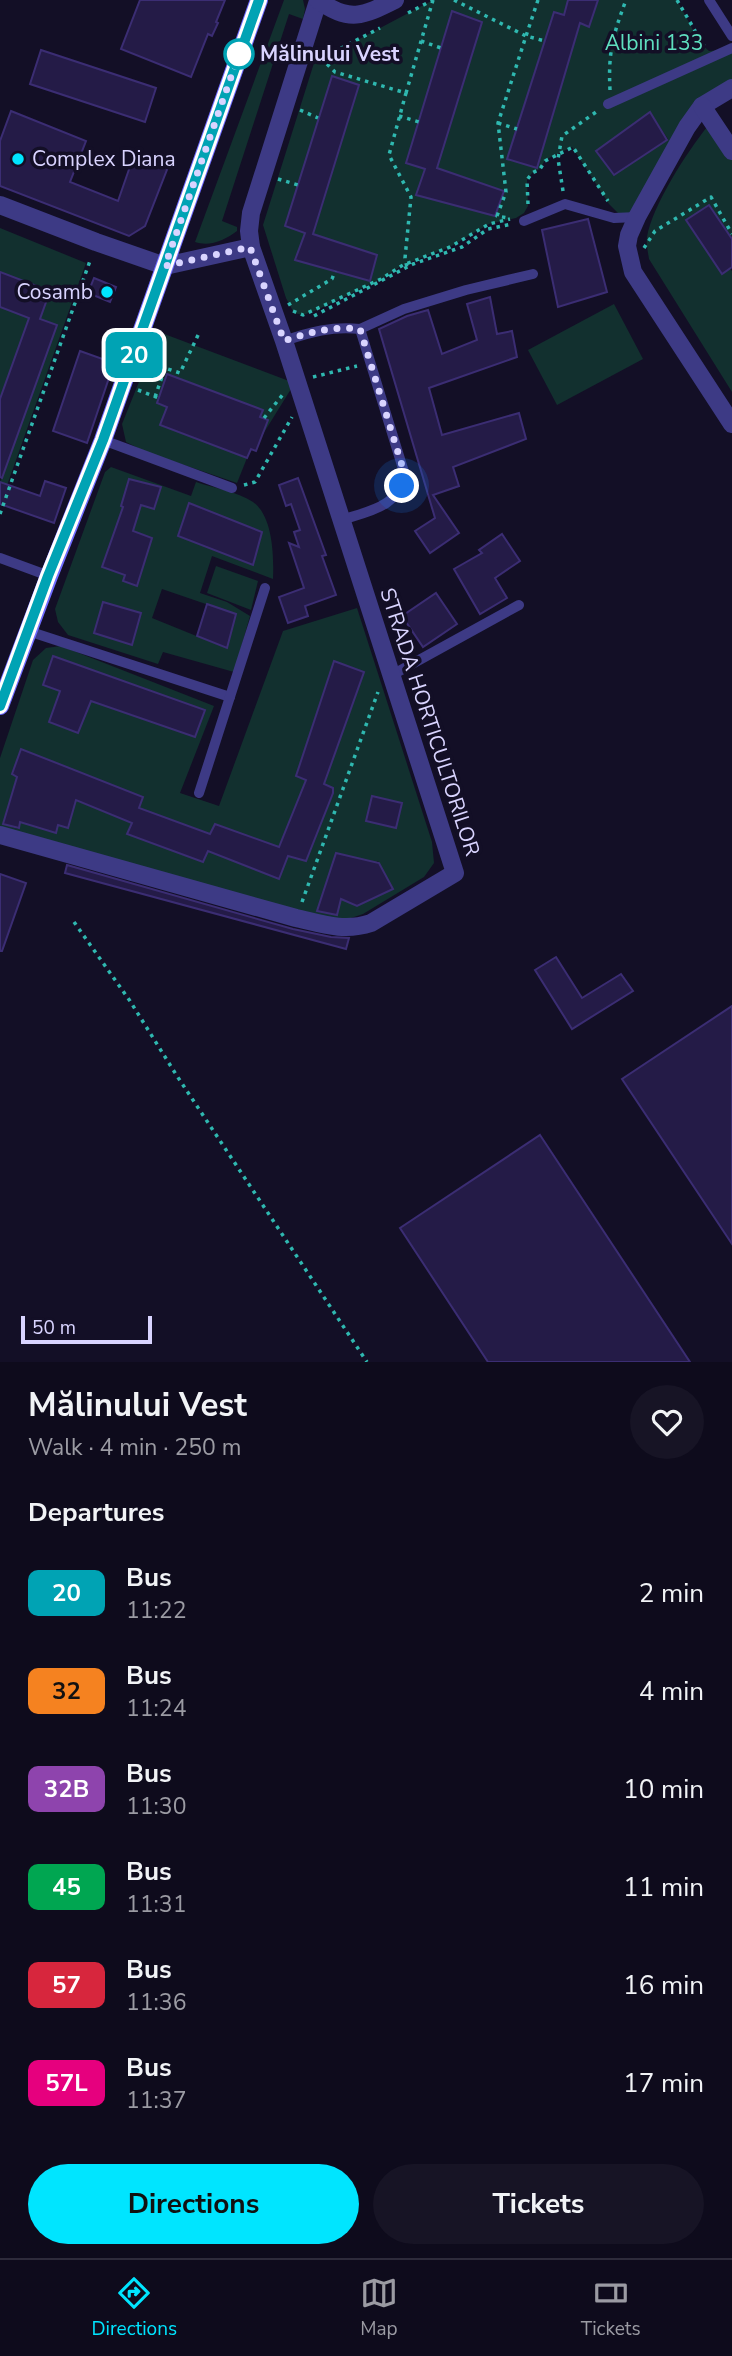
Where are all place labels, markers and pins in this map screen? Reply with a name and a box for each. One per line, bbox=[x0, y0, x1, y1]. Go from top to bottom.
marker: Mălinului Vest bbox=[224, 39, 254, 69]
place label: Mălinului Vest bbox=[260, 40, 400, 68]
place label: Complex Diana bbox=[32, 145, 176, 173]
marker: Complex Diana bbox=[10, 151, 26, 167]
place label: Cosamb bbox=[16, 278, 93, 306]
marker: Cosamb bbox=[99, 284, 115, 300]

